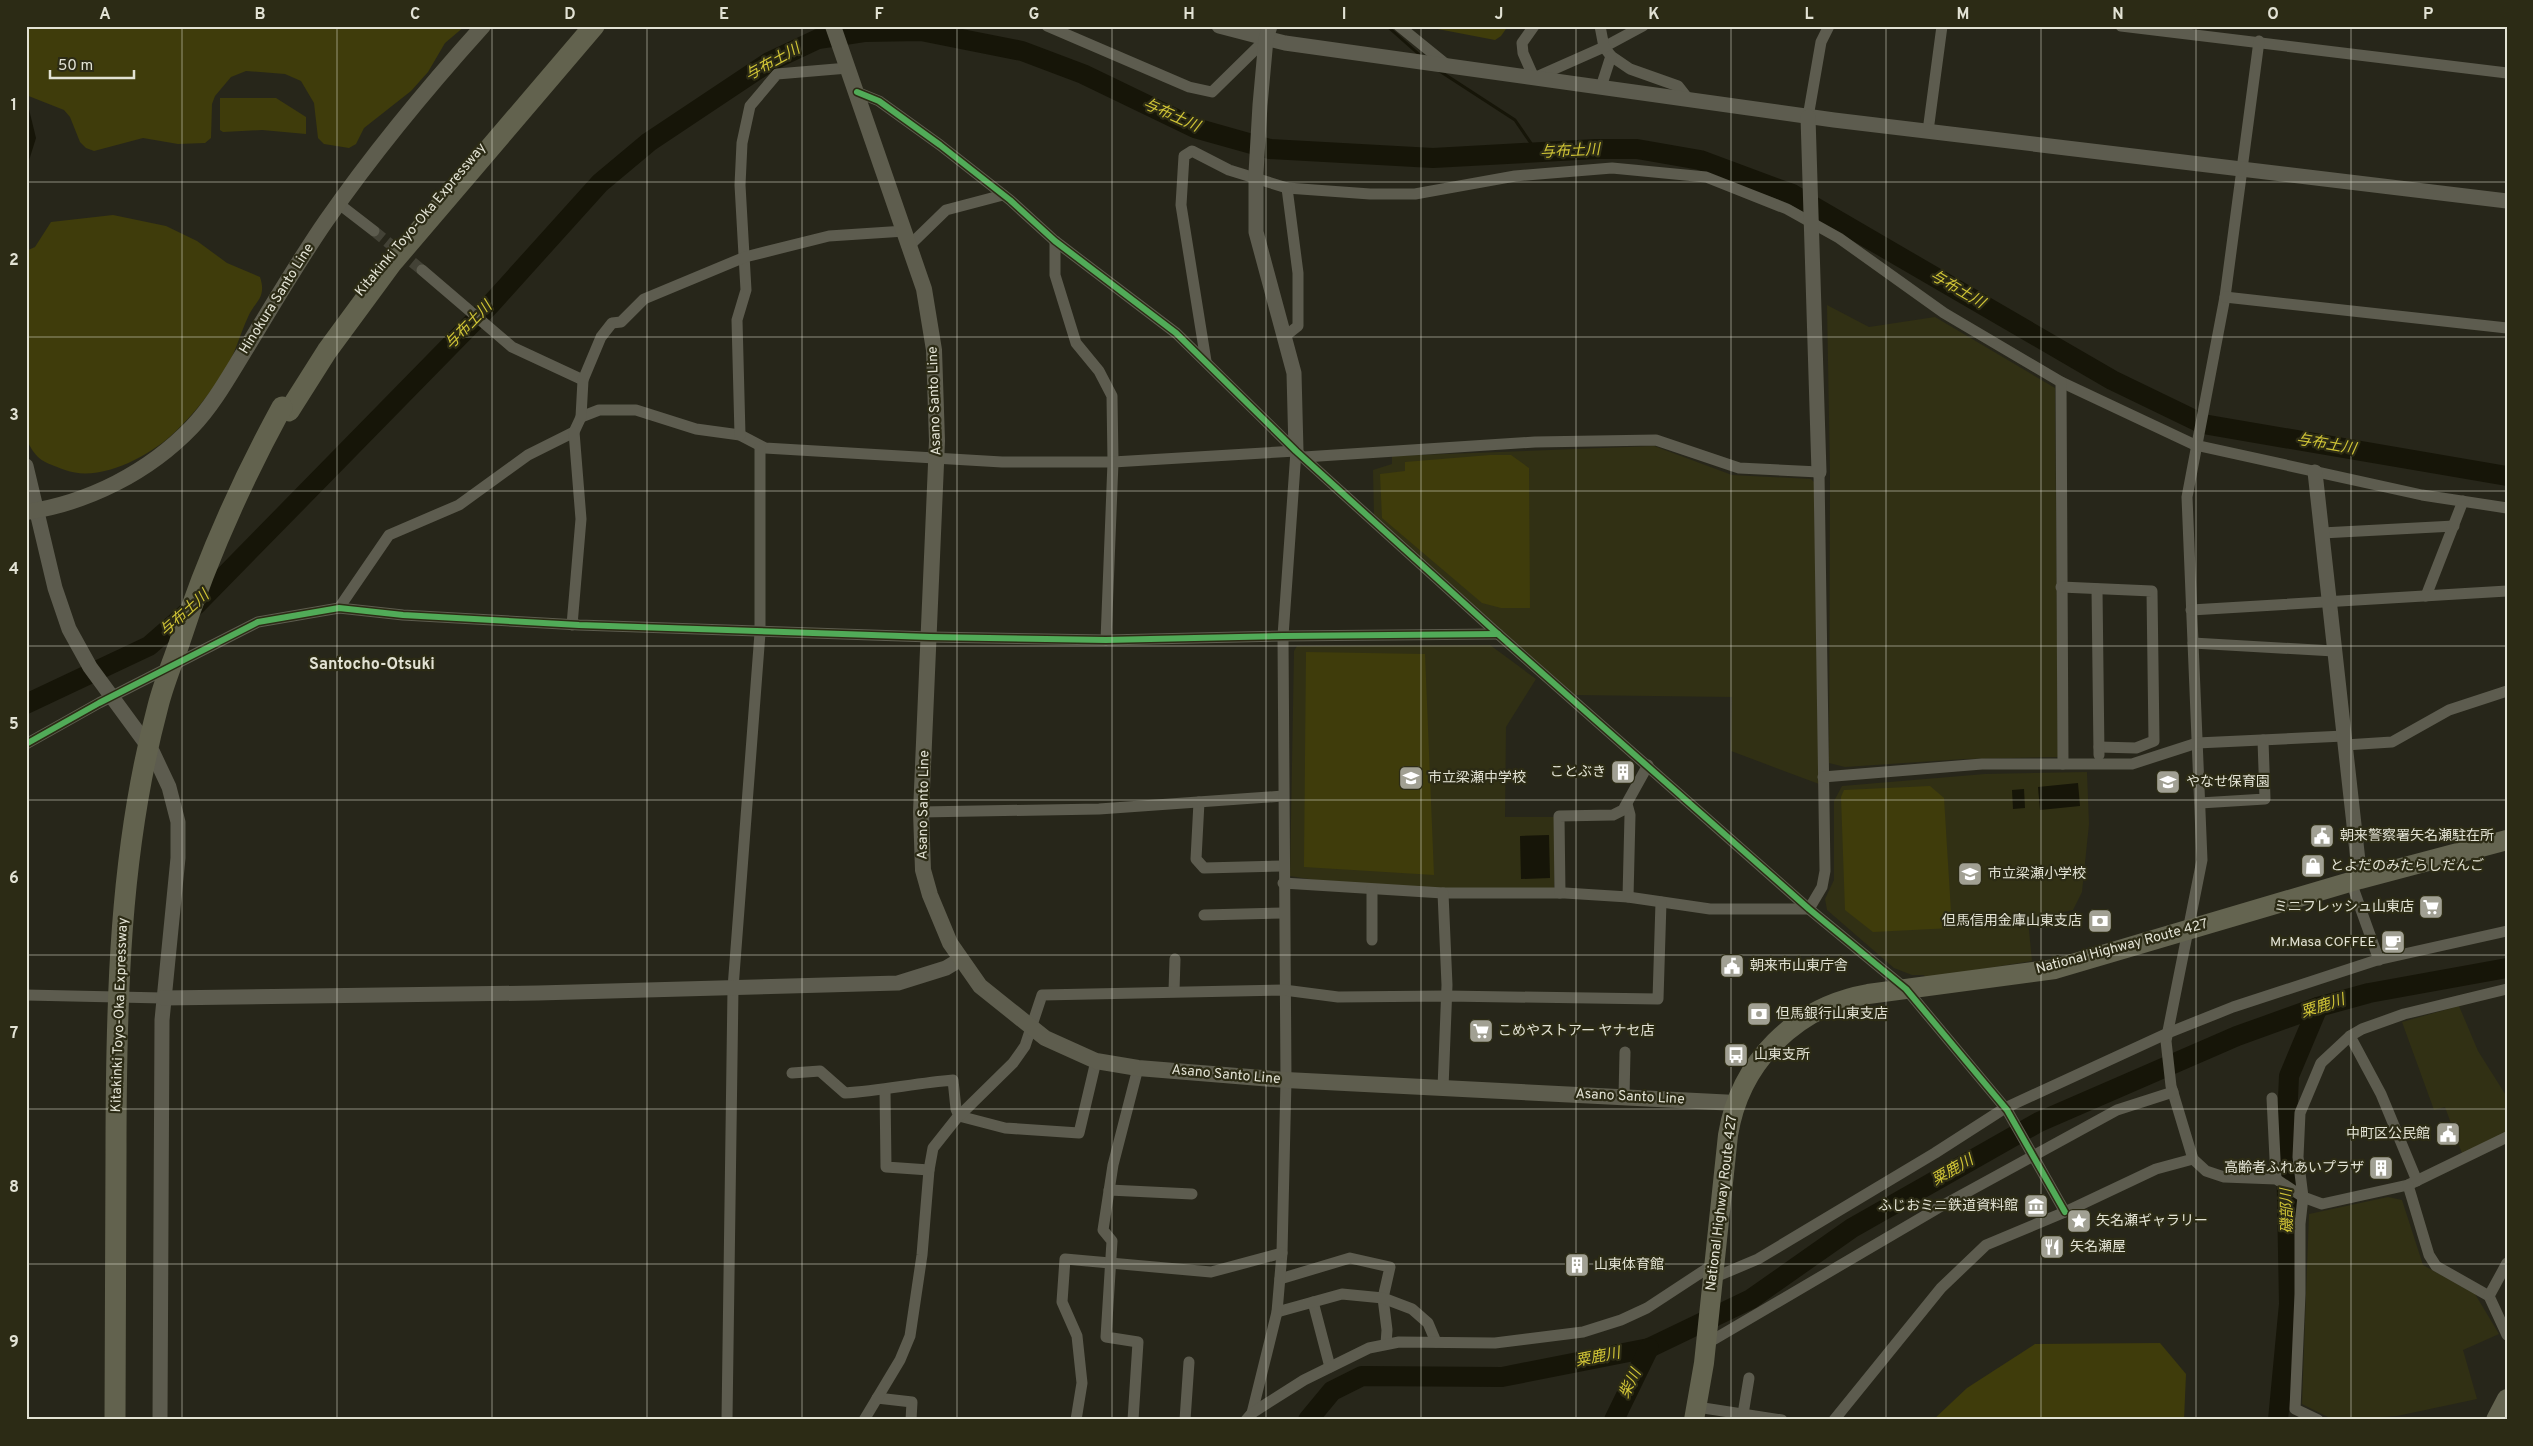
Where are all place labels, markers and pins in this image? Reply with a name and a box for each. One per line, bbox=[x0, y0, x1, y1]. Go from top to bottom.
building icon: ことぶき bbox=[1610, 759, 1636, 785]
place label: ことぶき bbox=[1550, 764, 1606, 781]
school or university icon: 市立梁瀬中学校 bbox=[1398, 765, 1424, 791]
school or university icon: やなせ保育園 bbox=[2155, 769, 2181, 795]
place label: 市立梁瀬中学校 bbox=[1428, 770, 1526, 787]
place label: やなせ保育園 bbox=[2186, 774, 2270, 791]
public building icon: 朝来警察署矢名瀬駐在所 bbox=[2309, 823, 2335, 849]
place label: 朝来警察署矢名瀬駐在所 bbox=[2340, 828, 2494, 845]
shop icon: とよだのみたらしだんご bbox=[2300, 853, 2326, 879]
place label: とよだのみたらしだんご bbox=[2330, 857, 2484, 875]
school or university icon: 市立梁瀬小学校 bbox=[1957, 861, 1983, 887]
place label: 市立梁瀬小学校 bbox=[1988, 866, 2086, 883]
supermarket icon: ミニフレッシュ山東店 bbox=[2418, 894, 2444, 920]
place label: ミニフレッシュ山東店 bbox=[2274, 899, 2414, 916]
bank icon: 但馬信用金庫山東支店 bbox=[2087, 908, 2113, 934]
place label: 但馬信用金庫山東支店 bbox=[1942, 913, 2082, 930]
cafe icon: Mr.Masa COFFEE bbox=[2380, 929, 2406, 955]
place label: Mr.Masa COFFEE bbox=[2270, 934, 2376, 951]
public building icon: 朝来市山東庁舎 bbox=[1719, 953, 1745, 979]
place label: 朝来市山東庁舎 bbox=[1750, 958, 1848, 975]
bank icon: 但馬銀行山東支店 bbox=[1746, 1001, 1772, 1027]
place label: 但馬銀行山東支店 bbox=[1776, 1006, 1888, 1023]
supermarket icon: こめやストアー ヤナセ店 bbox=[1468, 1018, 1494, 1044]
place label: こめやストアー ヤナセ店 bbox=[1498, 1023, 1654, 1040]
bus stop icon: 山東支所 bbox=[1723, 1042, 1749, 1068]
place label: 山東支所 bbox=[1754, 1047, 1810, 1064]
public building icon: 中町区公民館 bbox=[2435, 1121, 2461, 1147]
place label: 中町区公民館 bbox=[2346, 1126, 2430, 1143]
building icon: 高齢者ふれあいプラザ bbox=[2368, 1155, 2394, 1181]
place label: 高齢者ふれあいプラザ bbox=[2224, 1160, 2364, 1177]
museum icon: ふじおミニ鉄道資料館 bbox=[2023, 1193, 2049, 1219]
place label: ふじおミニ鉄道資料館 bbox=[1878, 1197, 2018, 1215]
place icon: 矢名瀬ギャラリー bbox=[2066, 1208, 2092, 1234]
place label: 矢名瀬ギャラリー bbox=[2096, 1213, 2208, 1230]
restaurant icon: 矢名瀬屋 bbox=[2039, 1234, 2065, 1260]
place label: 矢名瀬屋 bbox=[2070, 1239, 2126, 1256]
building icon: 山東体育館 bbox=[1564, 1252, 1590, 1278]
place label: 山東体育館 bbox=[1594, 1257, 1664, 1274]

